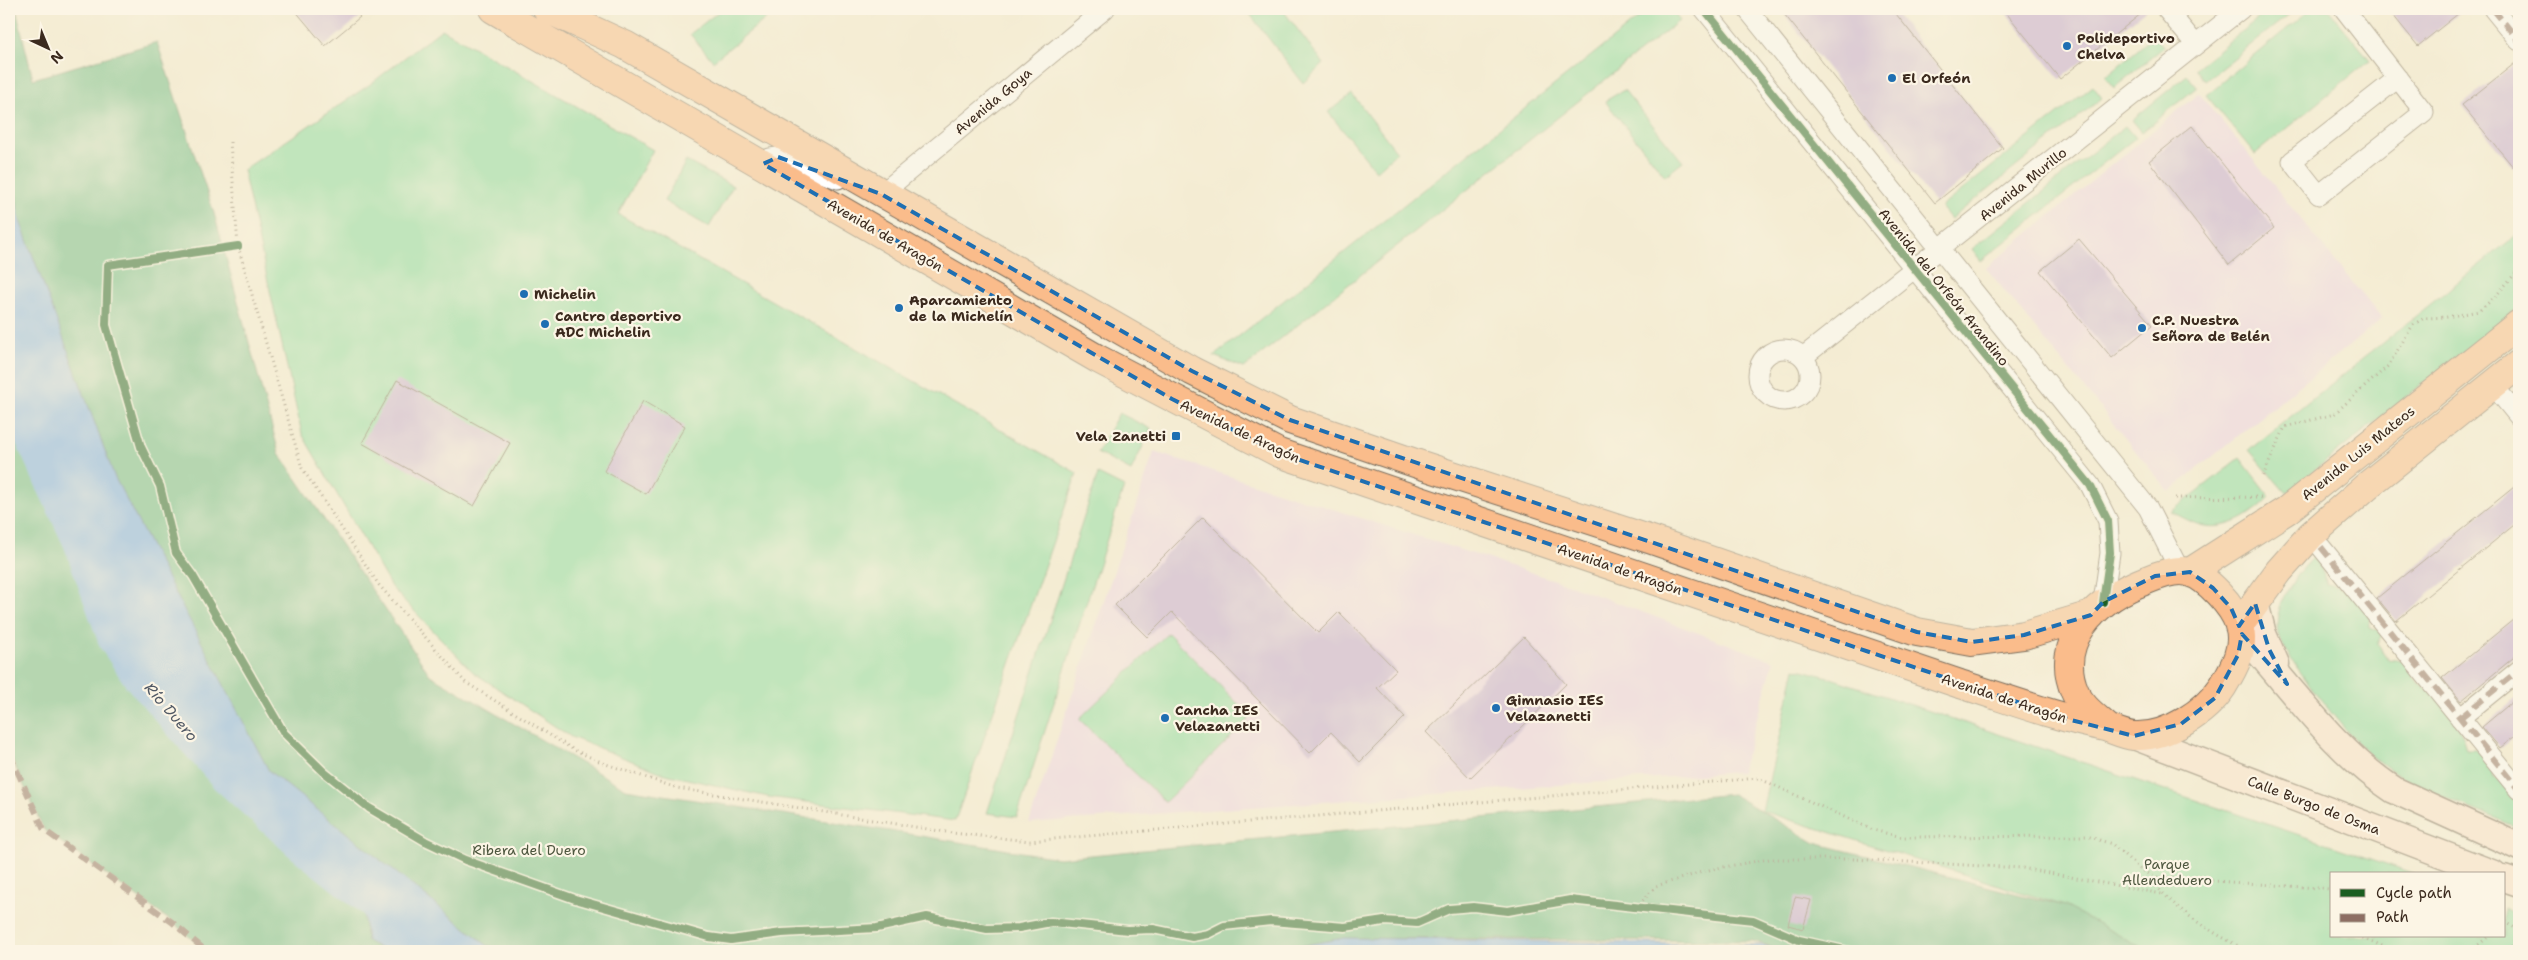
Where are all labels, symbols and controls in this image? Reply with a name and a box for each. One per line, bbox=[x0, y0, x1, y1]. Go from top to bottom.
north arrow bbox=[22, 22, 72, 72]
place label: Polideportivo Chelva bbox=[2077, 29, 2175, 63]
marker: Polideportivo Chelva bbox=[2061, 40, 2073, 52]
text: N bbox=[47, 47, 67, 68]
street label: Avenida Goya bbox=[951, 63, 1035, 139]
place label: El Orfeón bbox=[1902, 69, 1971, 87]
marker: El Orfeón bbox=[1886, 72, 1898, 84]
street label: Avenida Murillo bbox=[1976, 143, 2070, 225]
street label: Avenida de Aragón bbox=[824, 195, 946, 276]
street label: Avenida del Orfeón Arandino bbox=[1875, 204, 2013, 370]
place label: Michelin bbox=[534, 285, 596, 303]
marker: Michelin bbox=[518, 288, 530, 300]
place label: Aparcamiento de la Michelín bbox=[909, 291, 1013, 325]
marker: Aparcamiento de la Michelín bbox=[893, 302, 905, 314]
place label: Cantro deportivo ADC Michelin bbox=[555, 307, 681, 341]
place label: C.P. Nuestra Señora de Belén bbox=[2152, 311, 2270, 345]
marker: Cantro deportivo ADC Michelin bbox=[539, 318, 551, 330]
marker: C.P. Nuestra Señora de Belén bbox=[2136, 322, 2148, 334]
street label: Avenida de Aragón bbox=[1177, 395, 1303, 467]
street label: Avenida Luis Mateos bbox=[2298, 402, 2418, 504]
place label: Vela Zanetti bbox=[1076, 427, 1166, 445]
marker: Vela Zanetti bbox=[1170, 430, 1182, 442]
street label: Avenida de Aragón bbox=[1555, 539, 1685, 599]
street label: Avenida de Aragón bbox=[1939, 669, 2069, 727]
water label: Río Duero bbox=[140, 678, 202, 746]
place label: Gimnasio IES Velazanetti bbox=[1506, 691, 1604, 725]
place label: Cancha IES Velazanetti bbox=[1175, 701, 1260, 735]
marker: Gimnasio IES Velazanetti bbox=[1490, 702, 1502, 714]
marker: Cancha IES Velazanetti bbox=[1159, 712, 1171, 724]
street label: Calle Burgo de Osma bbox=[2245, 771, 2383, 839]
park label: Ribera del Duero bbox=[472, 841, 586, 859]
park label: Parque Allendeduero bbox=[2122, 855, 2212, 889]
legend bbox=[2330, 872, 2506, 938]
text: Cycle path bbox=[2376, 883, 2452, 903]
text: Path bbox=[2376, 907, 2409, 927]

